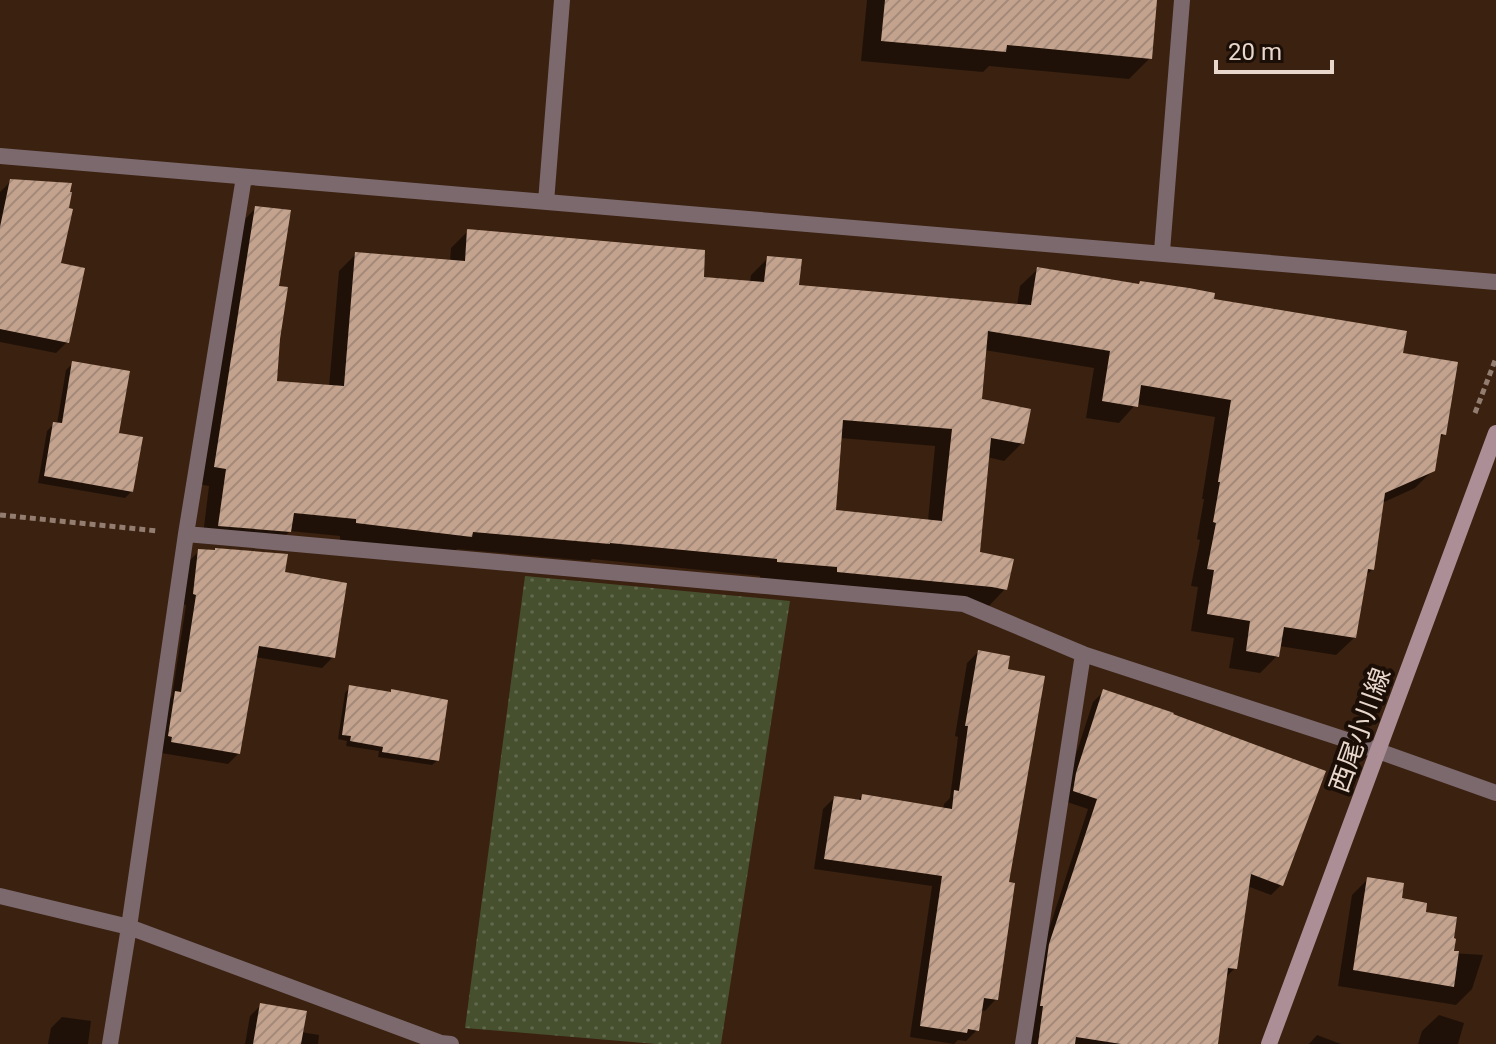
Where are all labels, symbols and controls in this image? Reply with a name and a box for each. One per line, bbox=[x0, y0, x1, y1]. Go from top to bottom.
scale bar bbox=[1216, 24, 1332, 74]
text: 20 m bbox=[1228, 38, 1282, 66]
street label: 西尾小川線 bbox=[1324, 664, 1396, 796]

